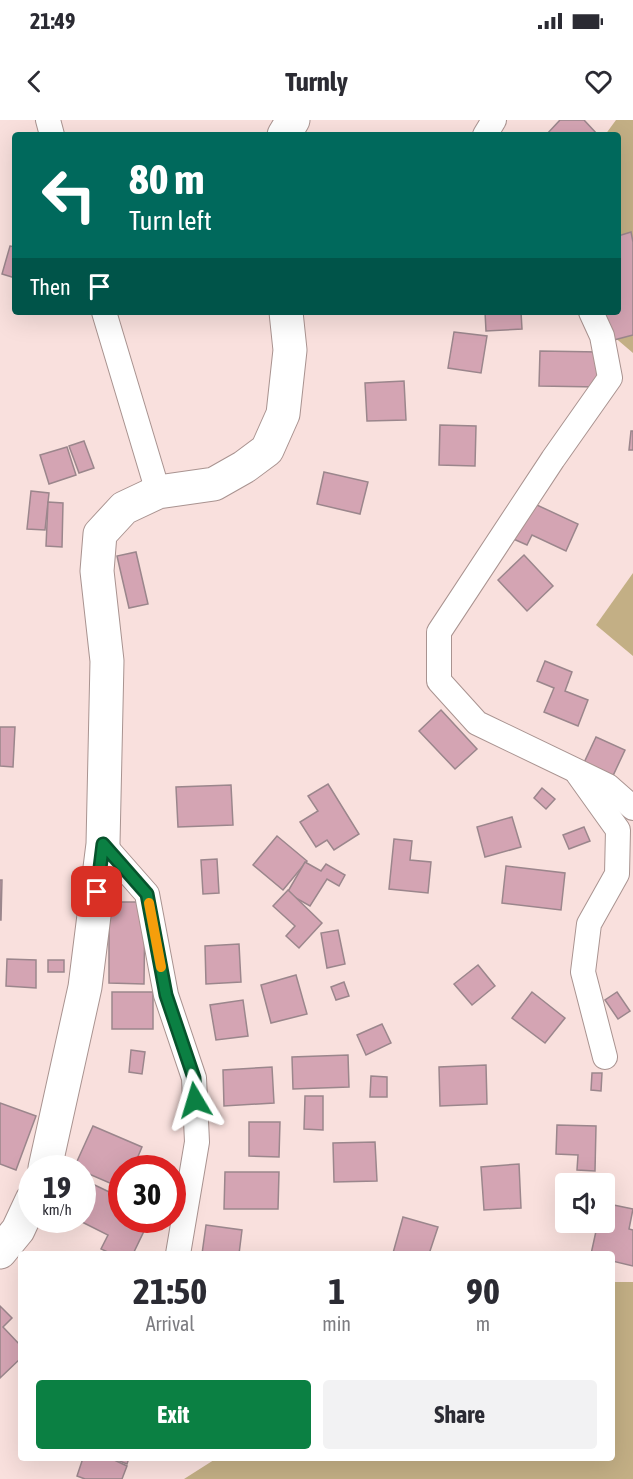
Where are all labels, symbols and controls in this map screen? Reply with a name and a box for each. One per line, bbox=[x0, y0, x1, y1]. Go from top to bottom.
text: 21:49 bbox=[30, 8, 75, 34]
icon: back bbox=[18, 65, 51, 98]
icon: heart bbox=[582, 65, 615, 98]
text: Turnly bbox=[285, 66, 348, 97]
text: 80 m bbox=[129, 155, 204, 203]
icon: left bbox=[30, 156, 108, 234]
text: Turn left bbox=[129, 205, 212, 236]
icon: arrive bbox=[83, 270, 116, 303]
text: Then bbox=[30, 274, 71, 300]
pin bbox=[71, 866, 122, 917]
icon: arrive bbox=[80, 875, 113, 908]
position arrow bbox=[163, 1068, 227, 1132]
speed limit sign: 30 bbox=[108, 1155, 186, 1233]
text: 19 bbox=[43, 1170, 71, 1204]
map controls bbox=[555, 1173, 615, 1233]
button: sound bbox=[555, 1173, 615, 1233]
text: km/h bbox=[42, 1201, 72, 1218]
text: 21:50 bbox=[133, 1270, 207, 1312]
text: 1 bbox=[328, 1270, 345, 1312]
text: 90 bbox=[466, 1270, 500, 1312]
text: Arrival bbox=[146, 1312, 195, 1335]
text: min bbox=[322, 1312, 351, 1335]
text: m bbox=[476, 1312, 490, 1335]
button: Exit bbox=[36, 1380, 311, 1449]
button: Share bbox=[323, 1380, 597, 1449]

